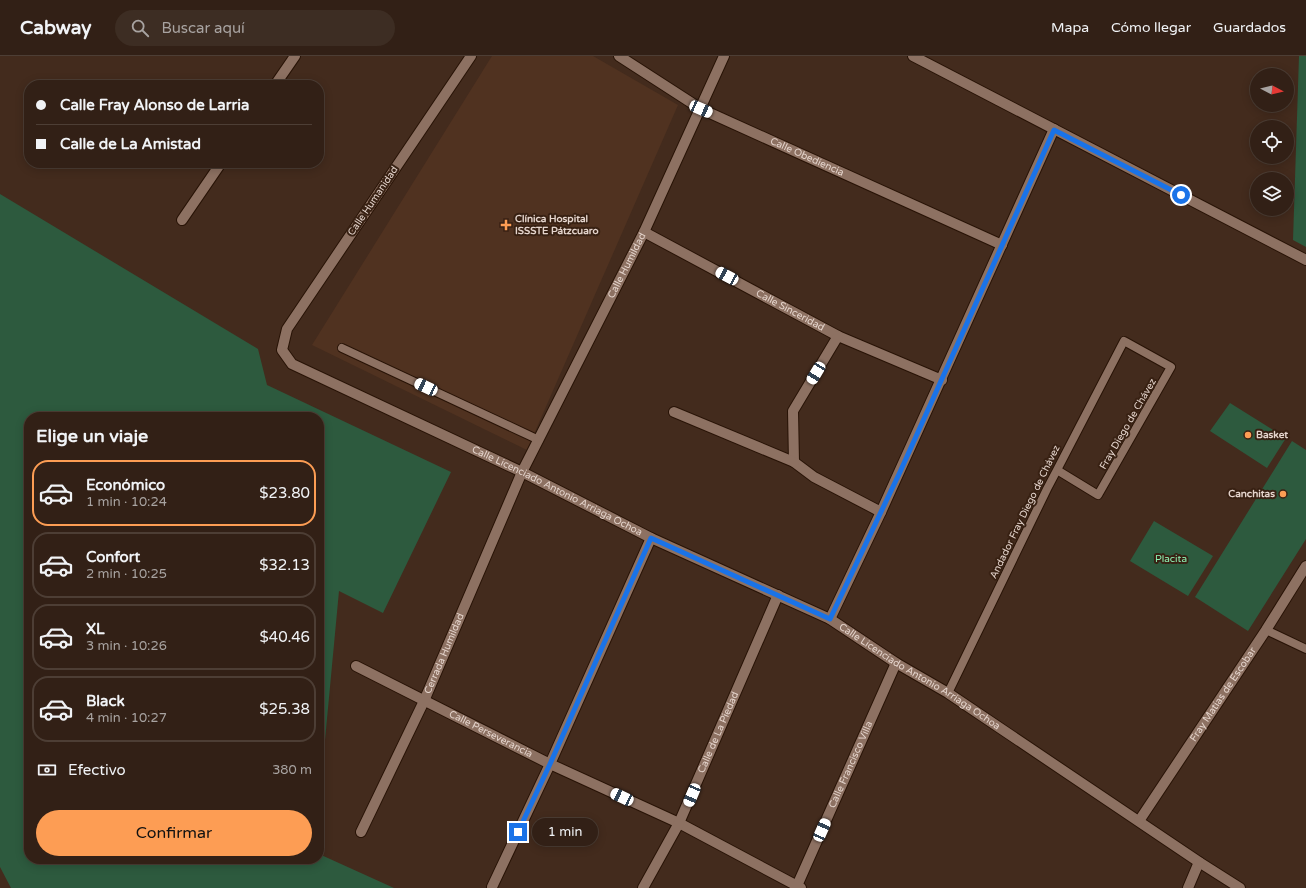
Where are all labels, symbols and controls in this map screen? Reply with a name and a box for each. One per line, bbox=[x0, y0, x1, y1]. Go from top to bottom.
search box bbox=[115, 10, 395, 46]
text: Cabway bbox=[20, 17, 91, 39]
icon: search bbox=[129, 17, 151, 39]
text: Buscar aquí bbox=[161, 19, 245, 37]
text: Mapa bbox=[1051, 19, 1089, 36]
text: Cómo llegar bbox=[1111, 19, 1191, 36]
text: Guardados bbox=[1213, 19, 1286, 36]
north arrow bbox=[1250, 68, 1294, 112]
map controls bbox=[1250, 68, 1294, 216]
text: Calle Fray Alonso de Larria bbox=[60, 96, 249, 114]
car bbox=[688, 99, 714, 119]
button: locate bbox=[1250, 120, 1294, 164]
text: Calle de La Amistad bbox=[60, 135, 201, 153]
street label: Calle Obediencia bbox=[768, 135, 846, 179]
street label: Calle Humanidad bbox=[345, 164, 401, 238]
button: layers bbox=[1250, 172, 1294, 216]
route start bbox=[1172, 186, 1190, 204]
place label: Clínica Hospital ISSSTE Pátzcuaro bbox=[515, 213, 599, 237]
marker: Clínica Hospital ISSSTE Pátzcuaro bbox=[500, 219, 512, 231]
street label: Calle Humildad bbox=[605, 231, 649, 300]
car bbox=[714, 265, 740, 287]
street label: Calle Sinceridad bbox=[754, 287, 827, 334]
car bbox=[805, 360, 827, 386]
car bbox=[413, 376, 439, 398]
street label: Fray Diego de Chávez bbox=[1097, 377, 1159, 471]
text: Elige un viaje bbox=[36, 425, 148, 447]
place label: Basket bbox=[1256, 429, 1288, 441]
marker: Basket bbox=[1243, 430, 1253, 440]
street label: Calle Licenciado Antonio Arriaga Ochoa bbox=[470, 443, 644, 539]
street label: Andador Fray Diego de Chávez bbox=[987, 443, 1063, 581]
icon: car bbox=[38, 475, 74, 511]
text: Económico bbox=[86, 476, 165, 494]
text: $23.80 bbox=[259, 484, 310, 502]
place label: Canchitas bbox=[1228, 488, 1275, 500]
marker: Canchitas bbox=[1278, 489, 1288, 499]
text: 1 min · 10:24 bbox=[86, 494, 167, 510]
icon: car bbox=[38, 547, 74, 583]
text: Confort bbox=[86, 548, 140, 566]
park label: Placita bbox=[1155, 553, 1187, 565]
text: $32.13 bbox=[259, 556, 310, 574]
text: 2 min · 10:25 bbox=[86, 566, 167, 582]
street label: Cerrada Humildad bbox=[422, 612, 467, 696]
icon: car bbox=[38, 619, 74, 655]
text: XL bbox=[86, 620, 105, 638]
street label: Calle Licenciado Antonio Arriaga Ochoa bbox=[837, 621, 1003, 732]
text: $40.46 bbox=[259, 628, 310, 646]
text: 3 min · 10:26 bbox=[86, 638, 167, 654]
street label: Fray Matías de Escobar bbox=[1188, 645, 1259, 744]
street label: Calle de La Piedad bbox=[695, 690, 741, 775]
icon: car bbox=[38, 691, 74, 727]
text: Black bbox=[86, 692, 125, 710]
text: $25.38 bbox=[259, 700, 310, 718]
street label: Calle Perseverancia bbox=[447, 708, 535, 760]
text: 4 min · 10:27 bbox=[86, 710, 167, 726]
street label: Calle Francisco Villa bbox=[826, 719, 875, 810]
icon: cash bbox=[36, 759, 58, 781]
text: Efectivo bbox=[68, 761, 126, 779]
text: 380 m bbox=[272, 762, 312, 778]
car bbox=[682, 782, 702, 808]
car bbox=[609, 786, 635, 808]
button: Confirmar bbox=[36, 810, 312, 856]
car bbox=[812, 817, 832, 843]
callout: 1 min bbox=[532, 818, 598, 846]
route end bbox=[509, 823, 527, 841]
text: 1 min bbox=[548, 824, 582, 840]

